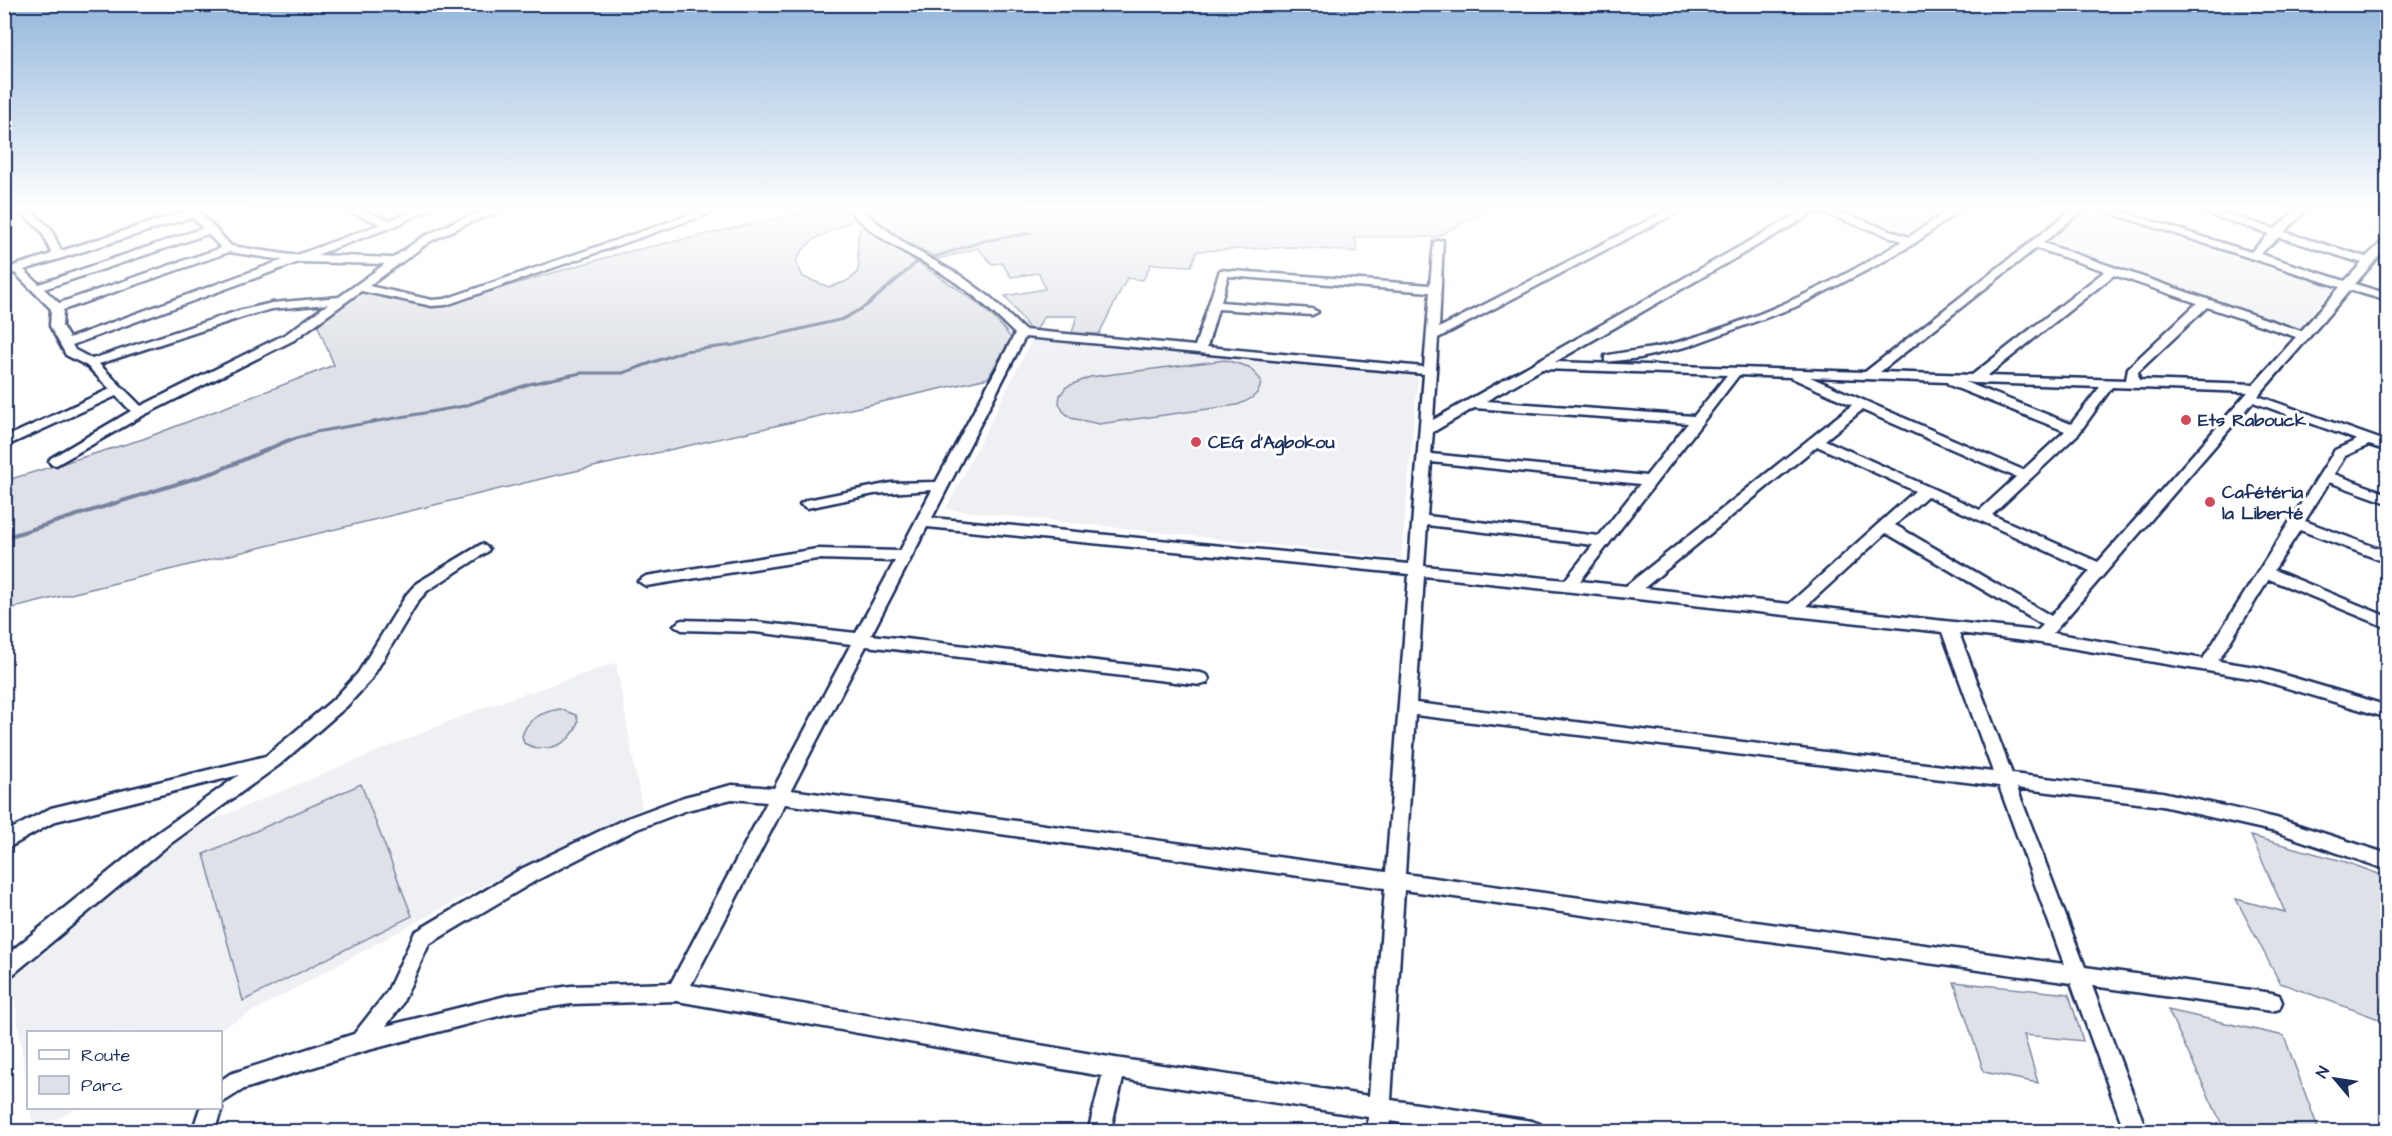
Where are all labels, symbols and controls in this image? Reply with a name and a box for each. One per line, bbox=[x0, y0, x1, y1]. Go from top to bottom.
place label: Ets Rabouck bbox=[2198, 408, 2307, 433]
marker: Ets Rabouck bbox=[2179, 413, 2193, 427]
place label: CEG d'Agbokou bbox=[1208, 430, 1335, 456]
marker: CEG d'Agbokou bbox=[1189, 435, 1203, 449]
place label: Cafétéria la Liberté bbox=[2222, 480, 2304, 526]
marker: Cafétéria la Liberté bbox=[2203, 495, 2217, 509]
legend bbox=[27, 1031, 222, 1109]
text: Route bbox=[81, 1043, 130, 1068]
north arrow bbox=[2305, 1049, 2365, 1109]
text: N bbox=[2311, 1062, 2335, 1082]
text: Parc bbox=[81, 1073, 123, 1098]

